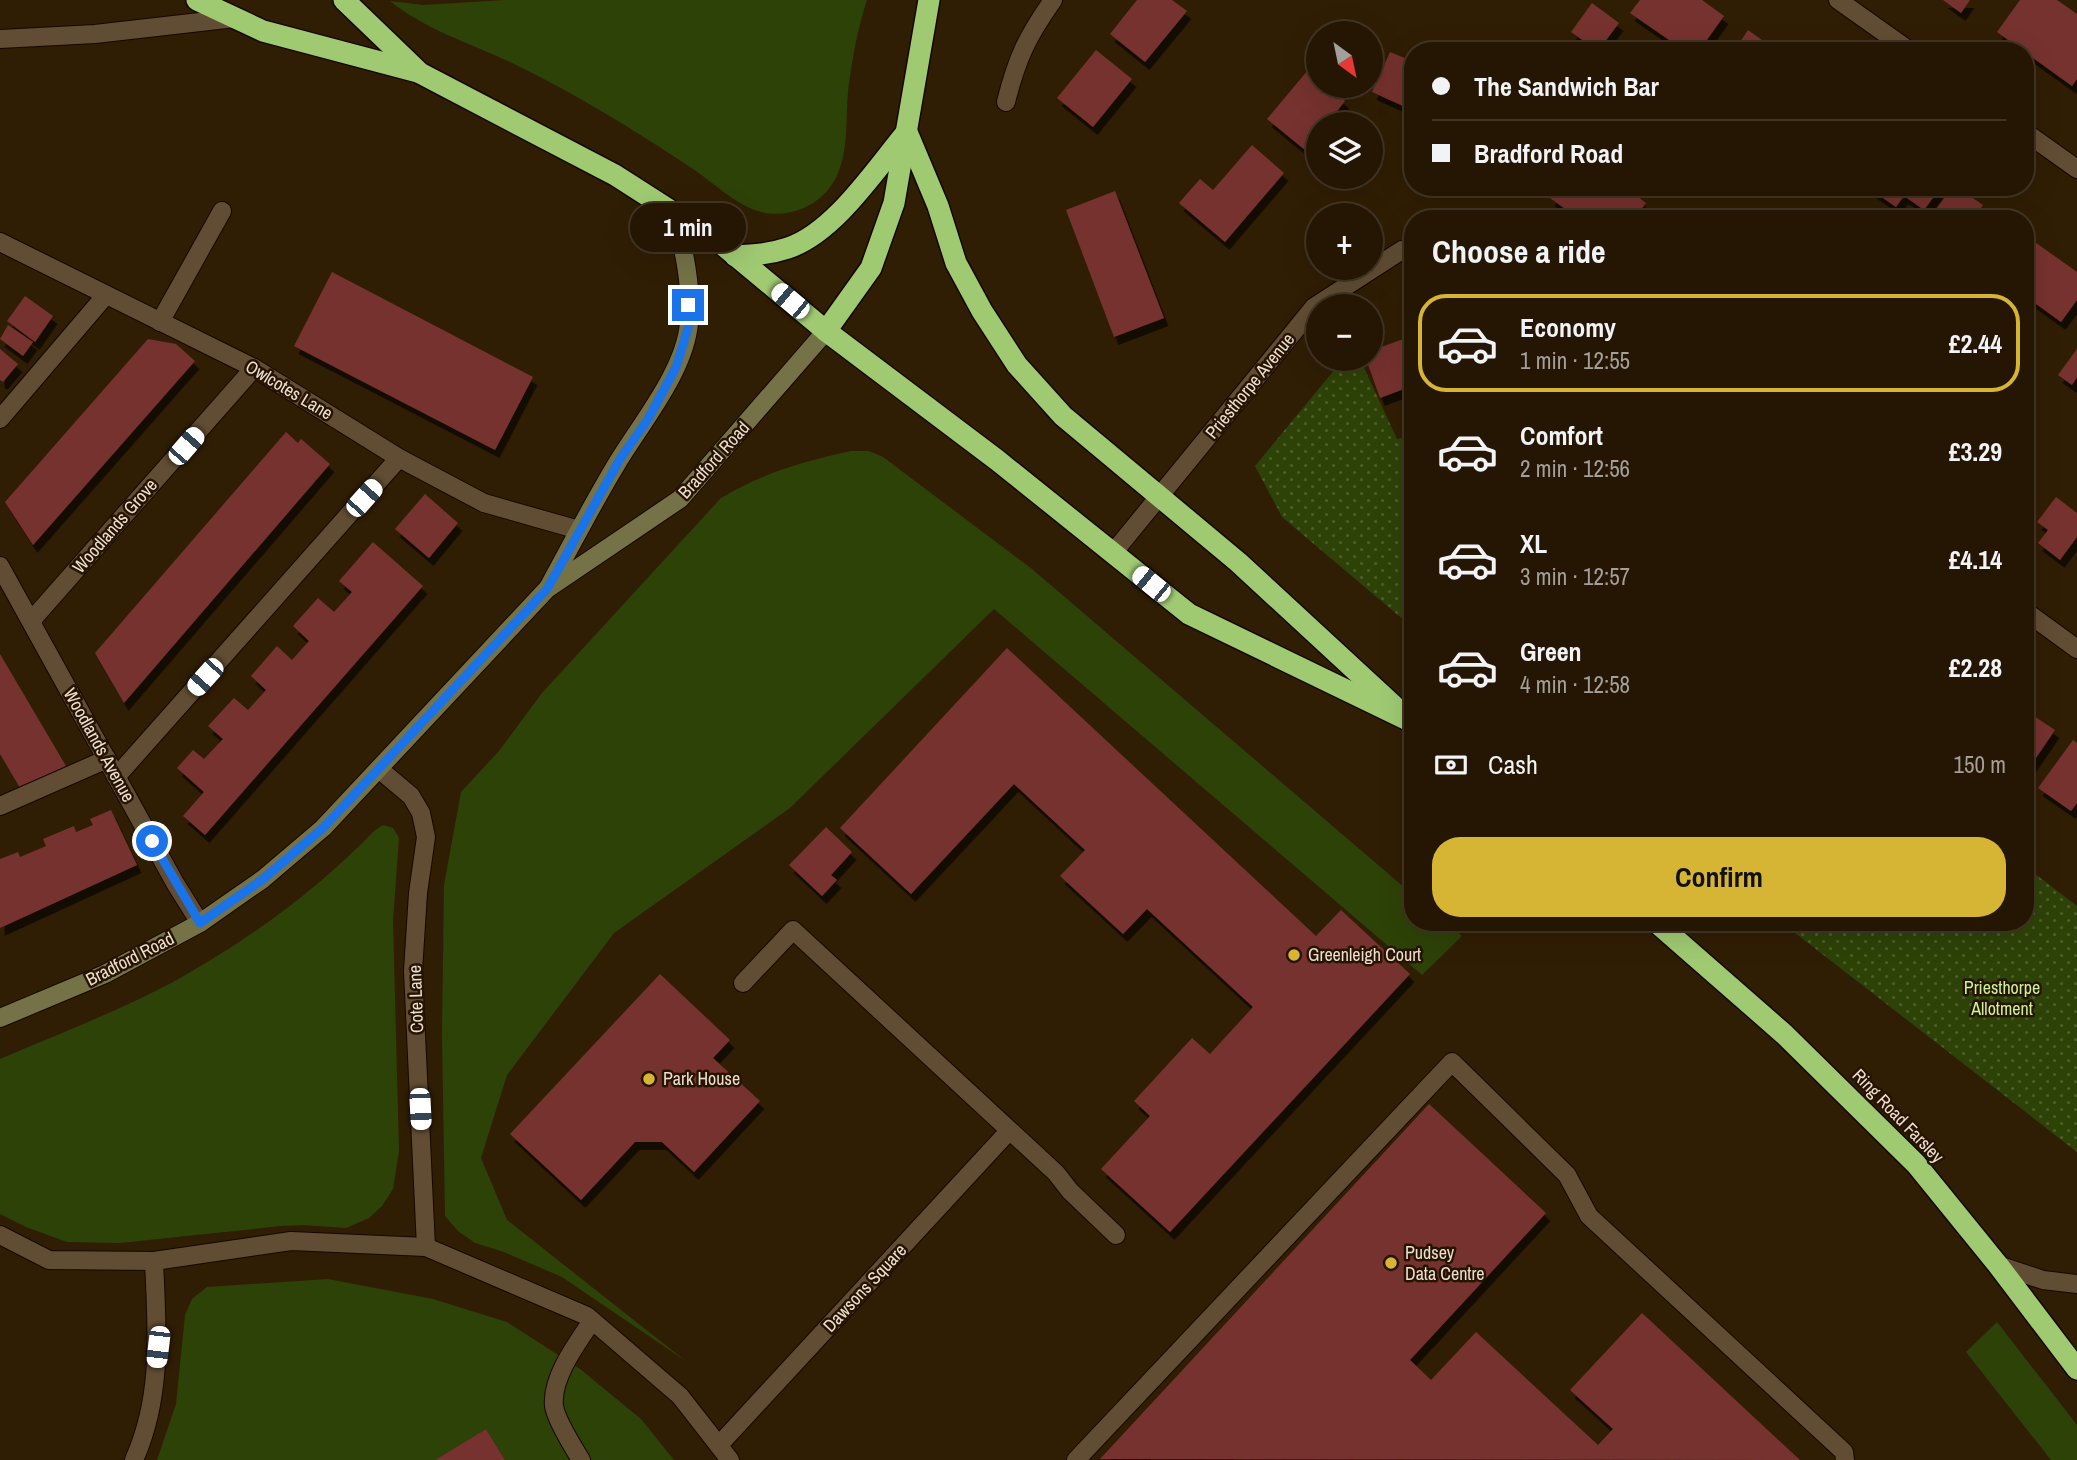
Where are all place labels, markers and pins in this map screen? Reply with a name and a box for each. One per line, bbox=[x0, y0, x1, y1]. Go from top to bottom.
place label: Greenleigh Court bbox=[1308, 942, 1421, 967]
marker: Greenleigh Court bbox=[1286, 947, 1302, 963]
place label: Park House bbox=[663, 1066, 740, 1091]
marker: Park House bbox=[641, 1071, 657, 1087]
place label: Pudsey Data Centre bbox=[1405, 1240, 1485, 1286]
marker: Pudsey Data Centre bbox=[1383, 1255, 1399, 1271]

